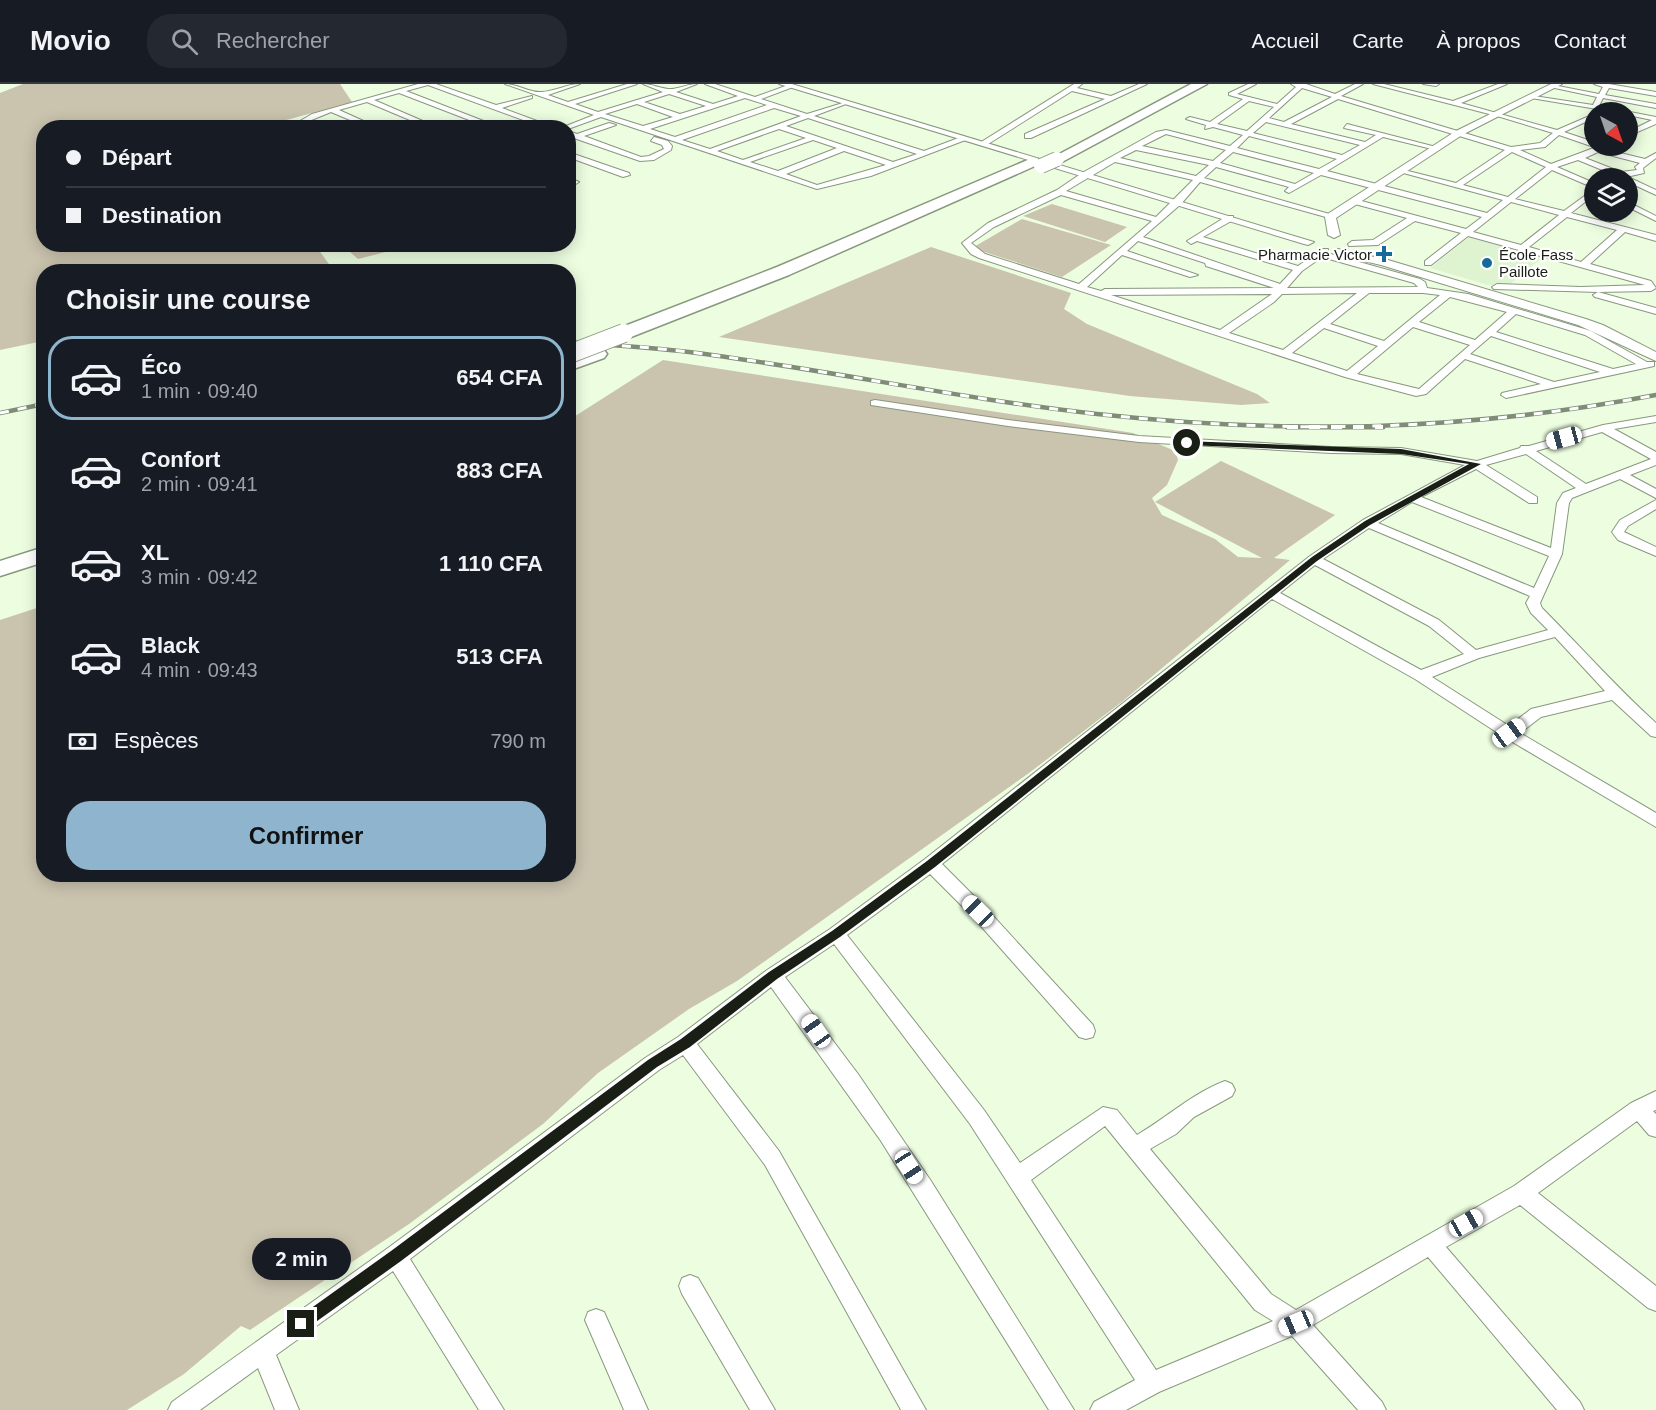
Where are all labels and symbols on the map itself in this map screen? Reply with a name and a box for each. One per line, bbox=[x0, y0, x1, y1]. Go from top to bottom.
north arrow bbox=[1584, 102, 1638, 156]
place label: Pharmacie Victor bbox=[1258, 246, 1372, 263]
place label: École Fass Paillote bbox=[1499, 246, 1573, 280]
marker: Pharmacie Victor bbox=[1377, 247, 1391, 261]
marker: École Fass Paillote bbox=[1480, 256, 1494, 270]
car bbox=[1544, 425, 1584, 451]
route start bbox=[1173, 429, 1200, 456]
car bbox=[1489, 715, 1529, 751]
car bbox=[959, 892, 997, 930]
car bbox=[798, 1011, 834, 1051]
car bbox=[892, 1147, 926, 1187]
car bbox=[1446, 1206, 1486, 1240]
callout: 2 min bbox=[252, 1237, 350, 1279]
car bbox=[1276, 1308, 1316, 1338]
route end bbox=[287, 1310, 314, 1337]

